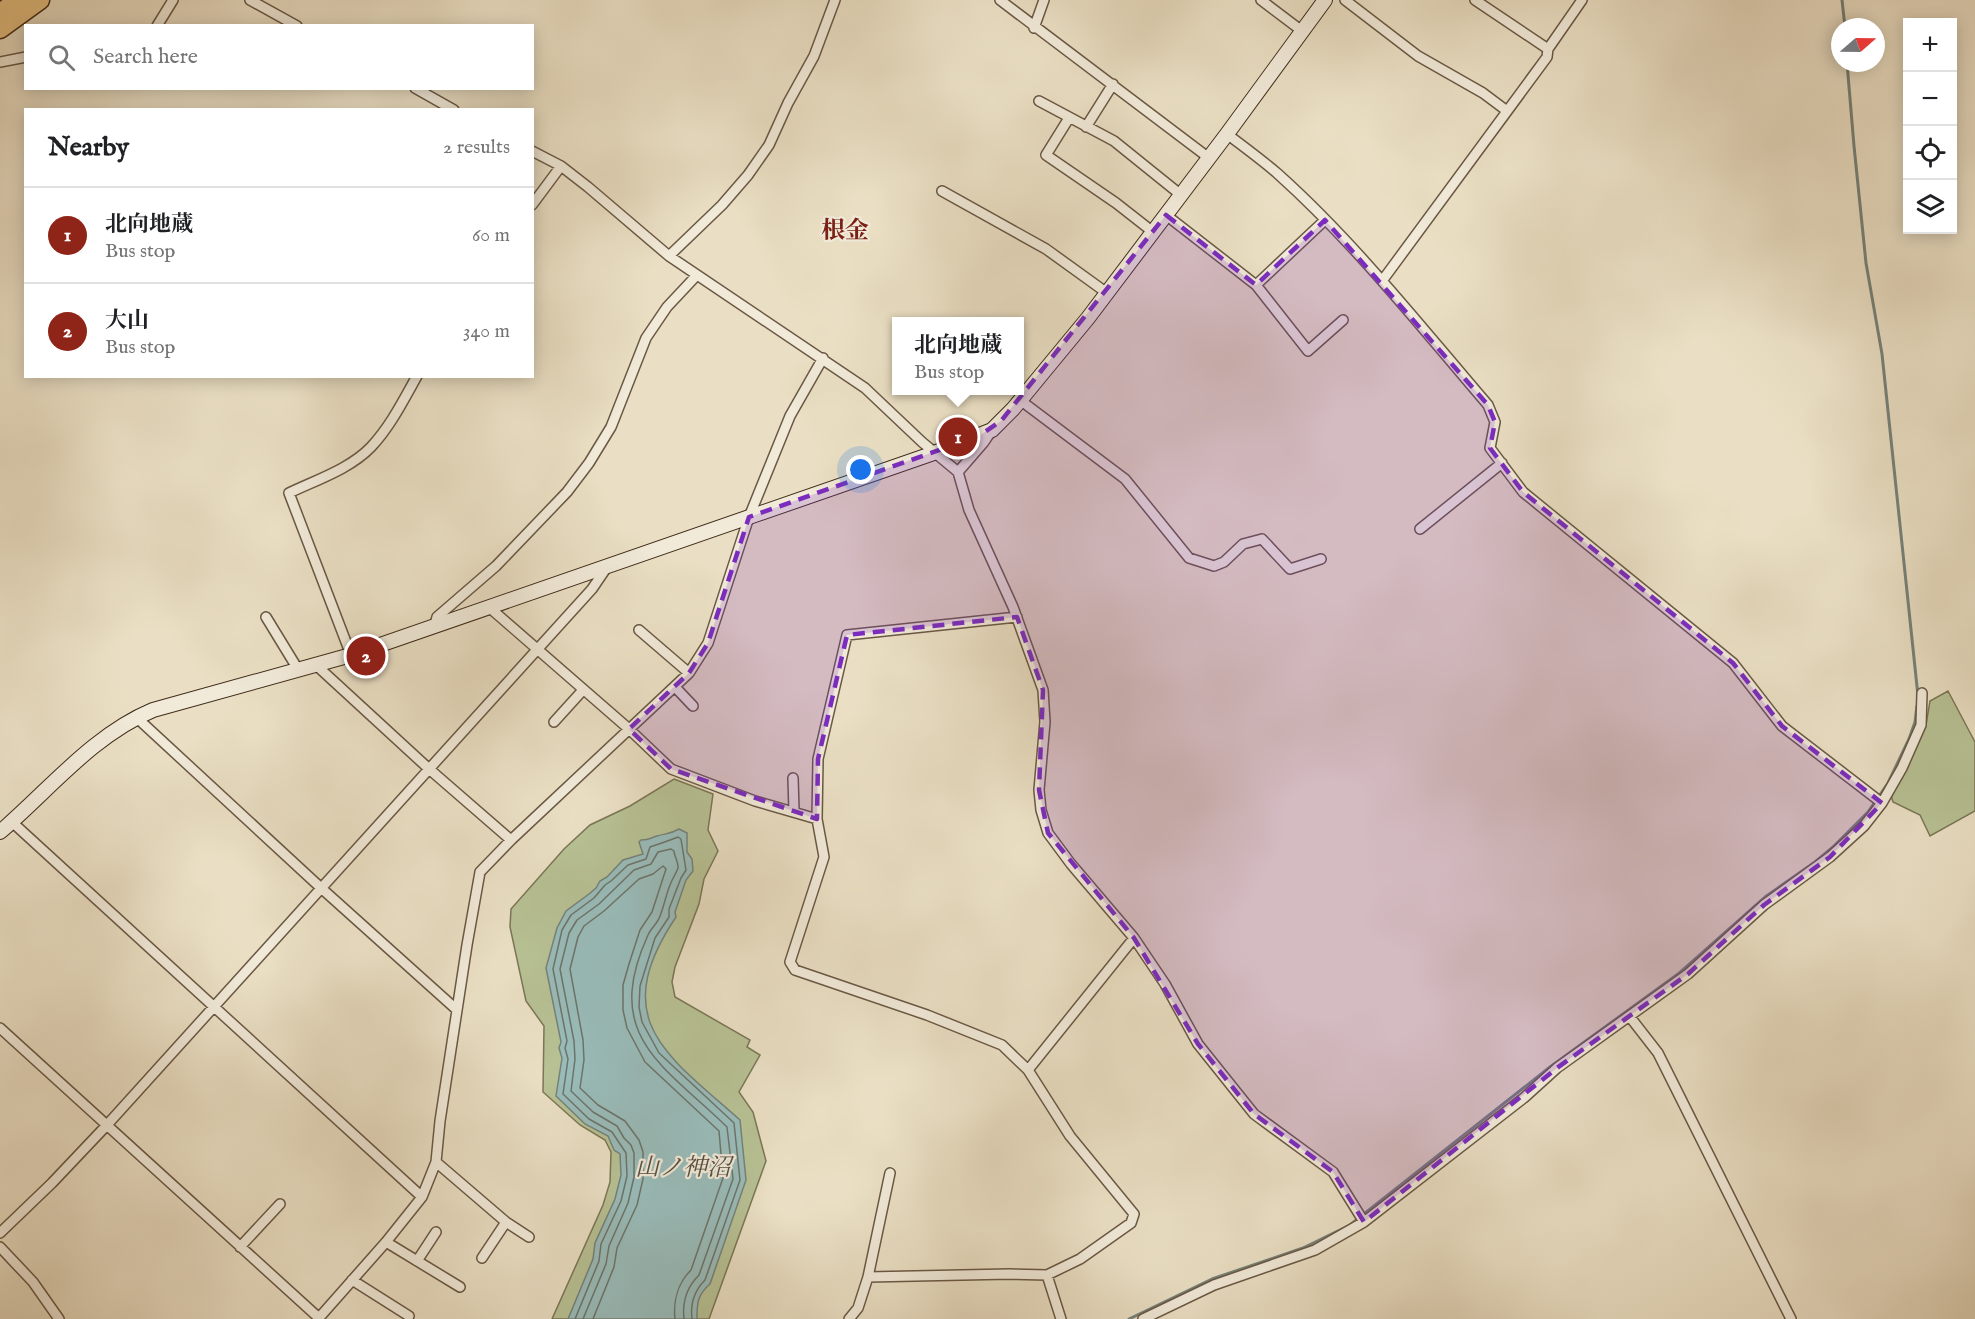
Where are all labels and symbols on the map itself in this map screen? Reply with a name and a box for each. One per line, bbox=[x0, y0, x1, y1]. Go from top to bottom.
north arrow bbox=[1831, 18, 1885, 72]
district label: 根金 bbox=[821, 216, 869, 247]
pin: 1 bbox=[938, 414, 978, 460]
your location bbox=[846, 455, 875, 484]
pin: 2 bbox=[346, 634, 386, 678]
water label: 山ノ神沼 bbox=[635, 1153, 735, 1184]

